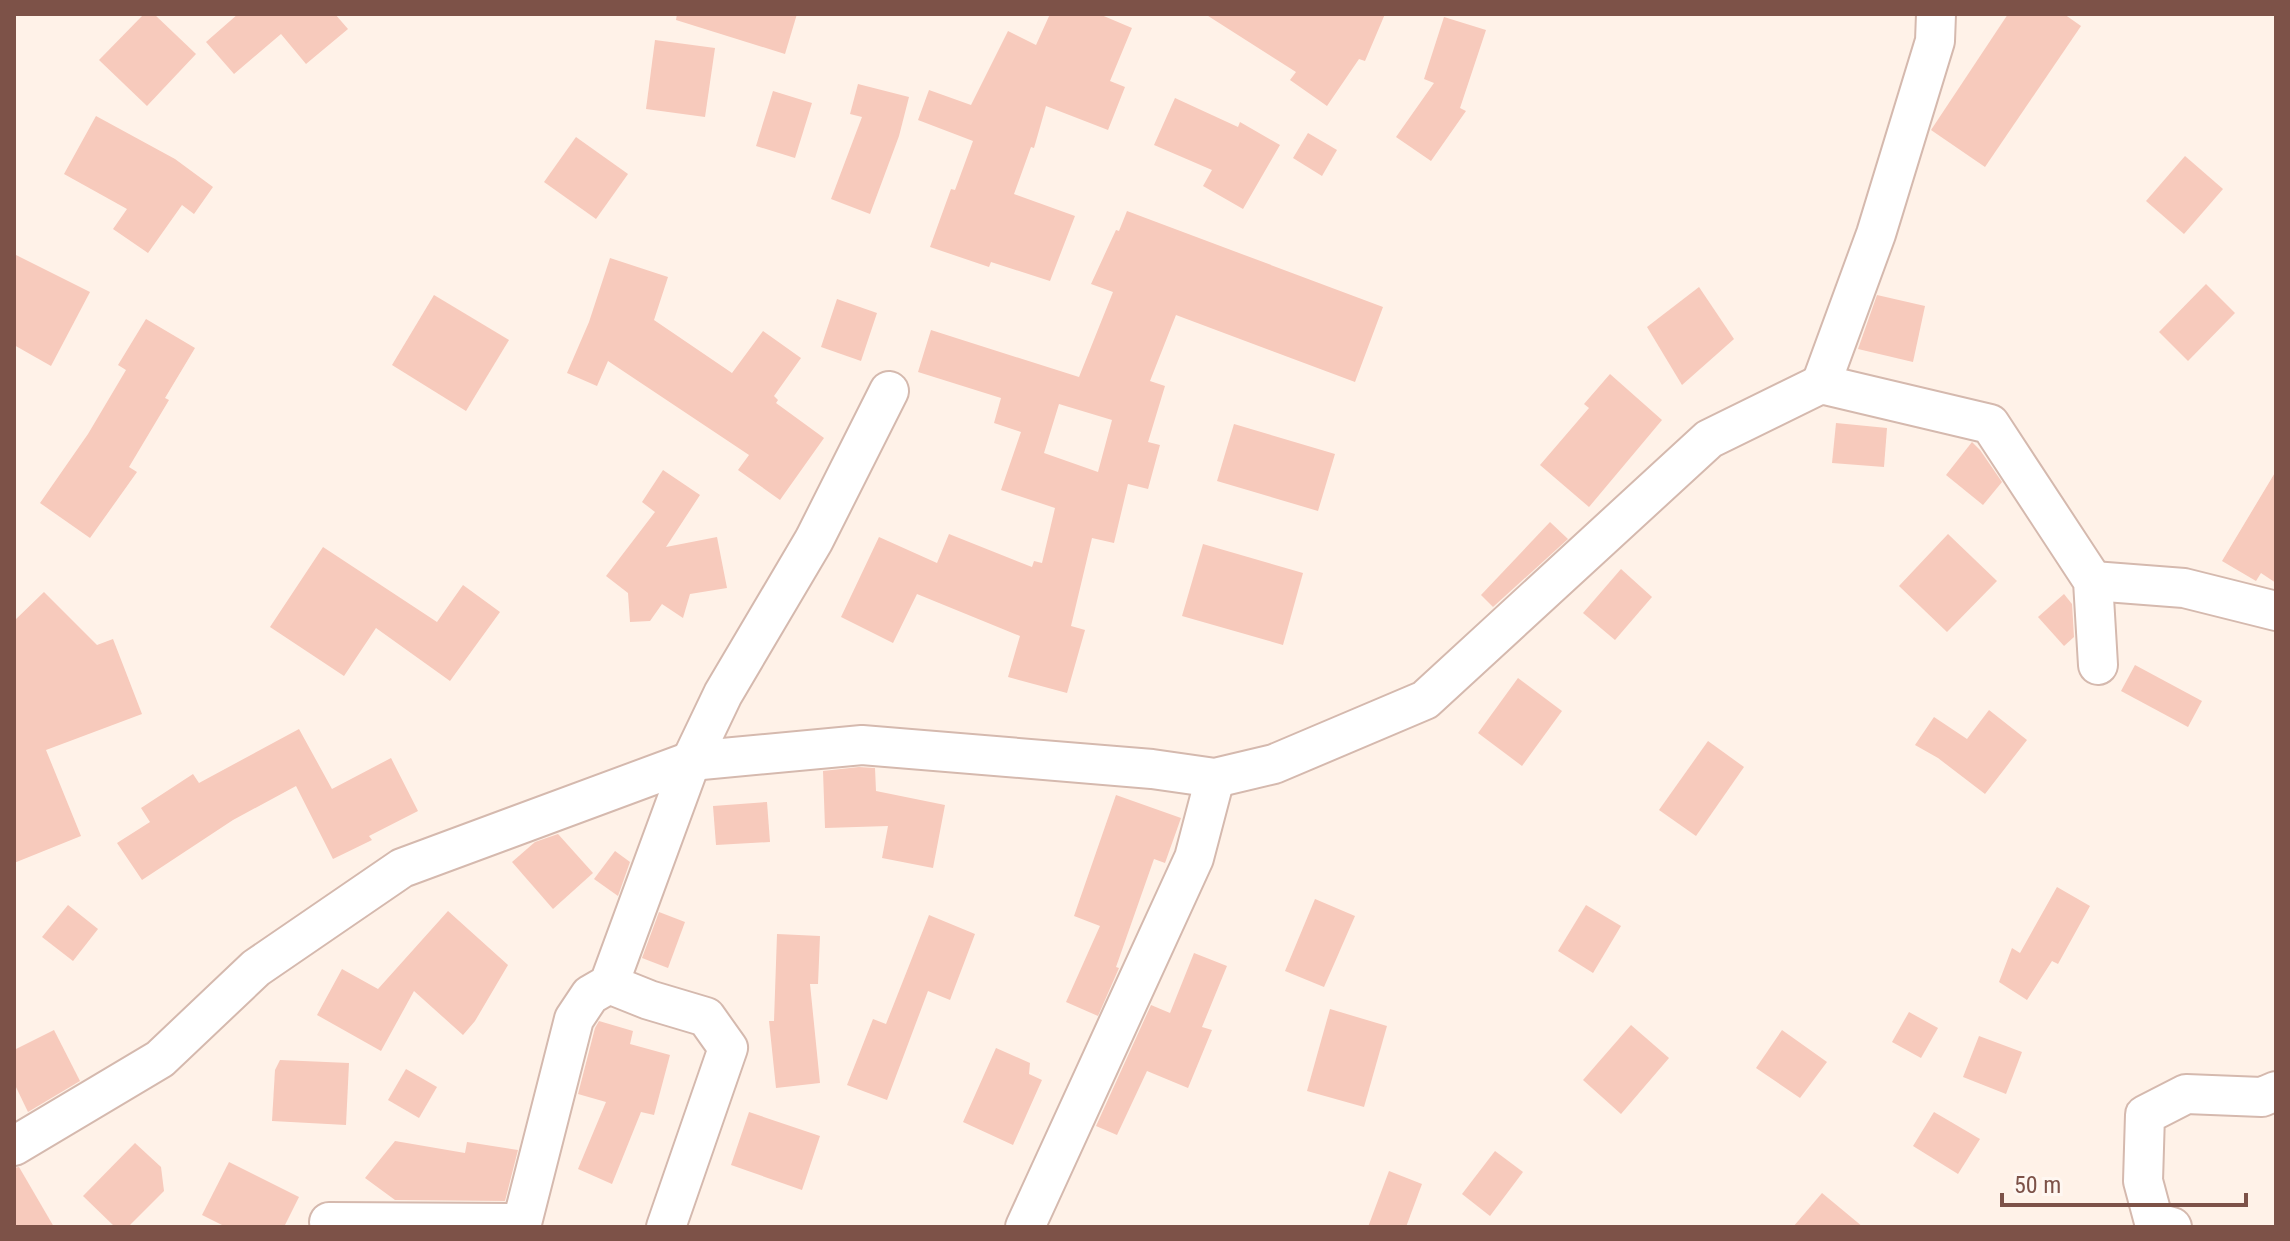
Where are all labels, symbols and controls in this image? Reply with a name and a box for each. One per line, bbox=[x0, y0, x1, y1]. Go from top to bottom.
scale bar bbox=[2002, 1157, 2246, 1207]
text: 50 m bbox=[2014, 1171, 2061, 1199]

